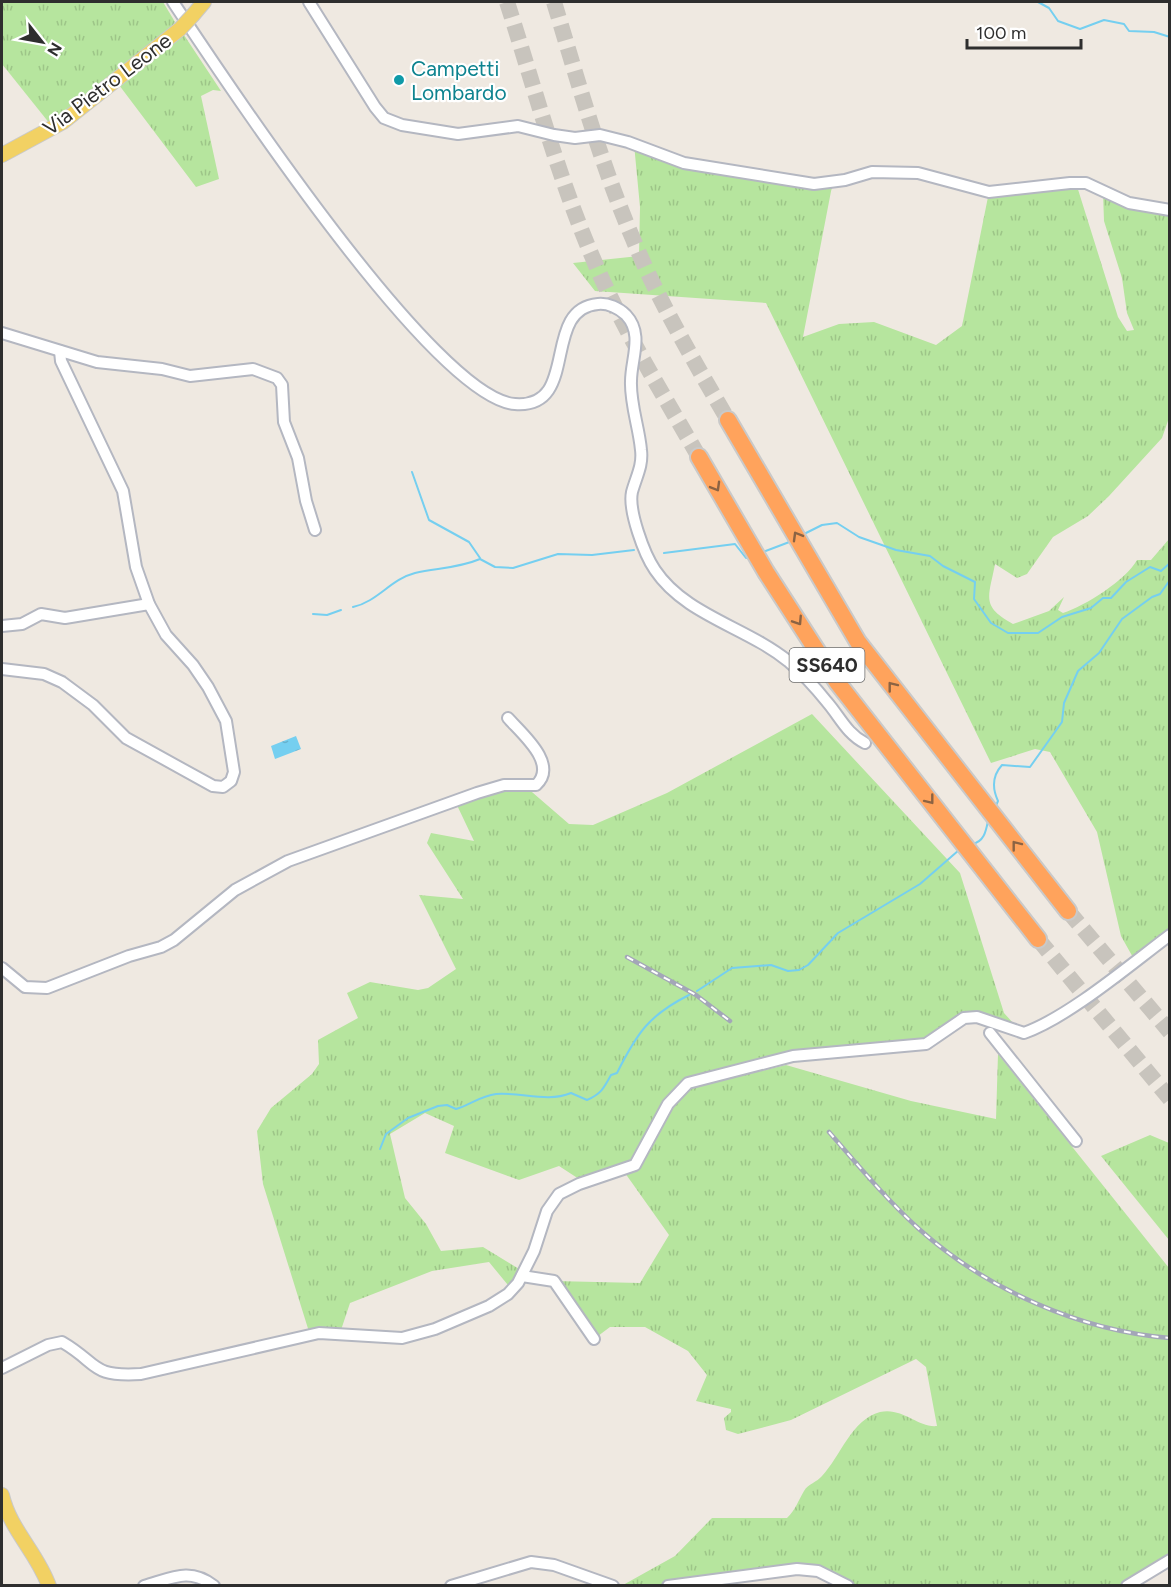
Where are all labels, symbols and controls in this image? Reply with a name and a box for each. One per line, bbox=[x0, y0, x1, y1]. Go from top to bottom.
north arrow bbox=[12, 12, 72, 72]
scale bar bbox=[967, 12, 1081, 50]
text: 100 m bbox=[976, 22, 1026, 44]
street label: Via Pietro Leone bbox=[38, 28, 176, 140]
text: N bbox=[43, 39, 66, 60]
place label: Campetti Lombardo bbox=[411, 56, 507, 105]
marker: Campetti Lombardo bbox=[392, 73, 406, 87]
one-way arrow bbox=[709, 481, 720, 491]
one-way arrow bbox=[793, 532, 804, 543]
one-way arrow bbox=[790, 615, 802, 625]
road number: SS640 bbox=[790, 648, 864, 682]
one-way arrow bbox=[888, 681, 899, 692]
one-way arrow bbox=[923, 793, 934, 804]
one-way arrow bbox=[1013, 841, 1024, 852]

